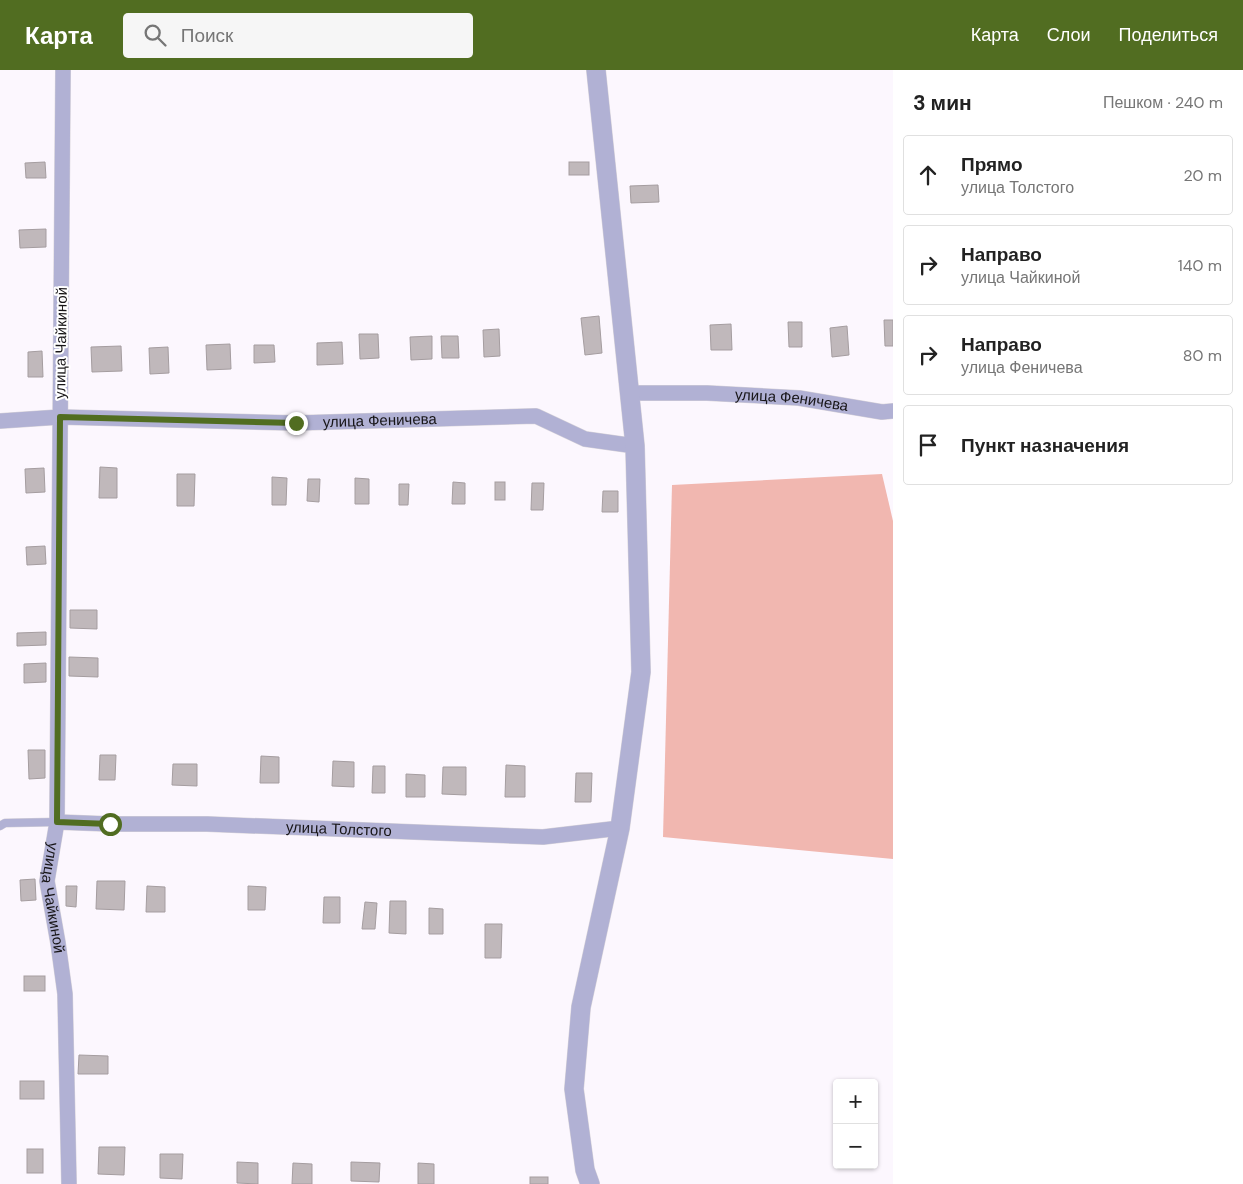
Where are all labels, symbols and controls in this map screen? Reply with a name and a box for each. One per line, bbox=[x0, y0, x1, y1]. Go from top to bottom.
search box bbox=[123, 13, 473, 58]
text: Карта bbox=[25, 20, 93, 51]
icon: search bbox=[141, 21, 169, 49]
text: Поиск bbox=[181, 23, 233, 48]
text: Карта bbox=[971, 23, 1019, 47]
text: Слои bbox=[1047, 23, 1091, 47]
text: Поделиться bbox=[1119, 23, 1218, 47]
text: 3 мин bbox=[913, 89, 972, 117]
text: Пешком · 240 m bbox=[1103, 92, 1223, 113]
text: Прямо bbox=[961, 152, 1023, 177]
icon: ahead bbox=[914, 161, 942, 189]
text: 20 m bbox=[1183, 165, 1222, 186]
text: улица Толстого bbox=[961, 177, 1074, 198]
text: Направо bbox=[961, 242, 1042, 267]
icon: right bbox=[914, 251, 942, 279]
text: 140 m bbox=[1178, 255, 1222, 276]
text: улица Чайкиной bbox=[961, 267, 1080, 288]
street label: улица Чайкиной bbox=[50, 287, 72, 399]
text: Направо bbox=[961, 332, 1042, 357]
icon: right bbox=[914, 341, 942, 369]
text: 80 m bbox=[1183, 345, 1222, 366]
text: улица Феничева bbox=[961, 357, 1083, 378]
street label: улица Феничева bbox=[734, 385, 850, 416]
street label: улица Феничева bbox=[322, 409, 438, 432]
route end bbox=[285, 412, 308, 435]
icon: arrive bbox=[914, 431, 942, 459]
text: Пункт назначения bbox=[961, 433, 1129, 458]
route start bbox=[99, 813, 122, 836]
street label: улица Толстого bbox=[285, 817, 392, 841]
street label: улица Чайкиной bbox=[37, 841, 69, 954]
map controls bbox=[833, 1079, 878, 1169]
button: + bbox=[833, 1079, 878, 1124]
button: − bbox=[833, 1124, 878, 1169]

